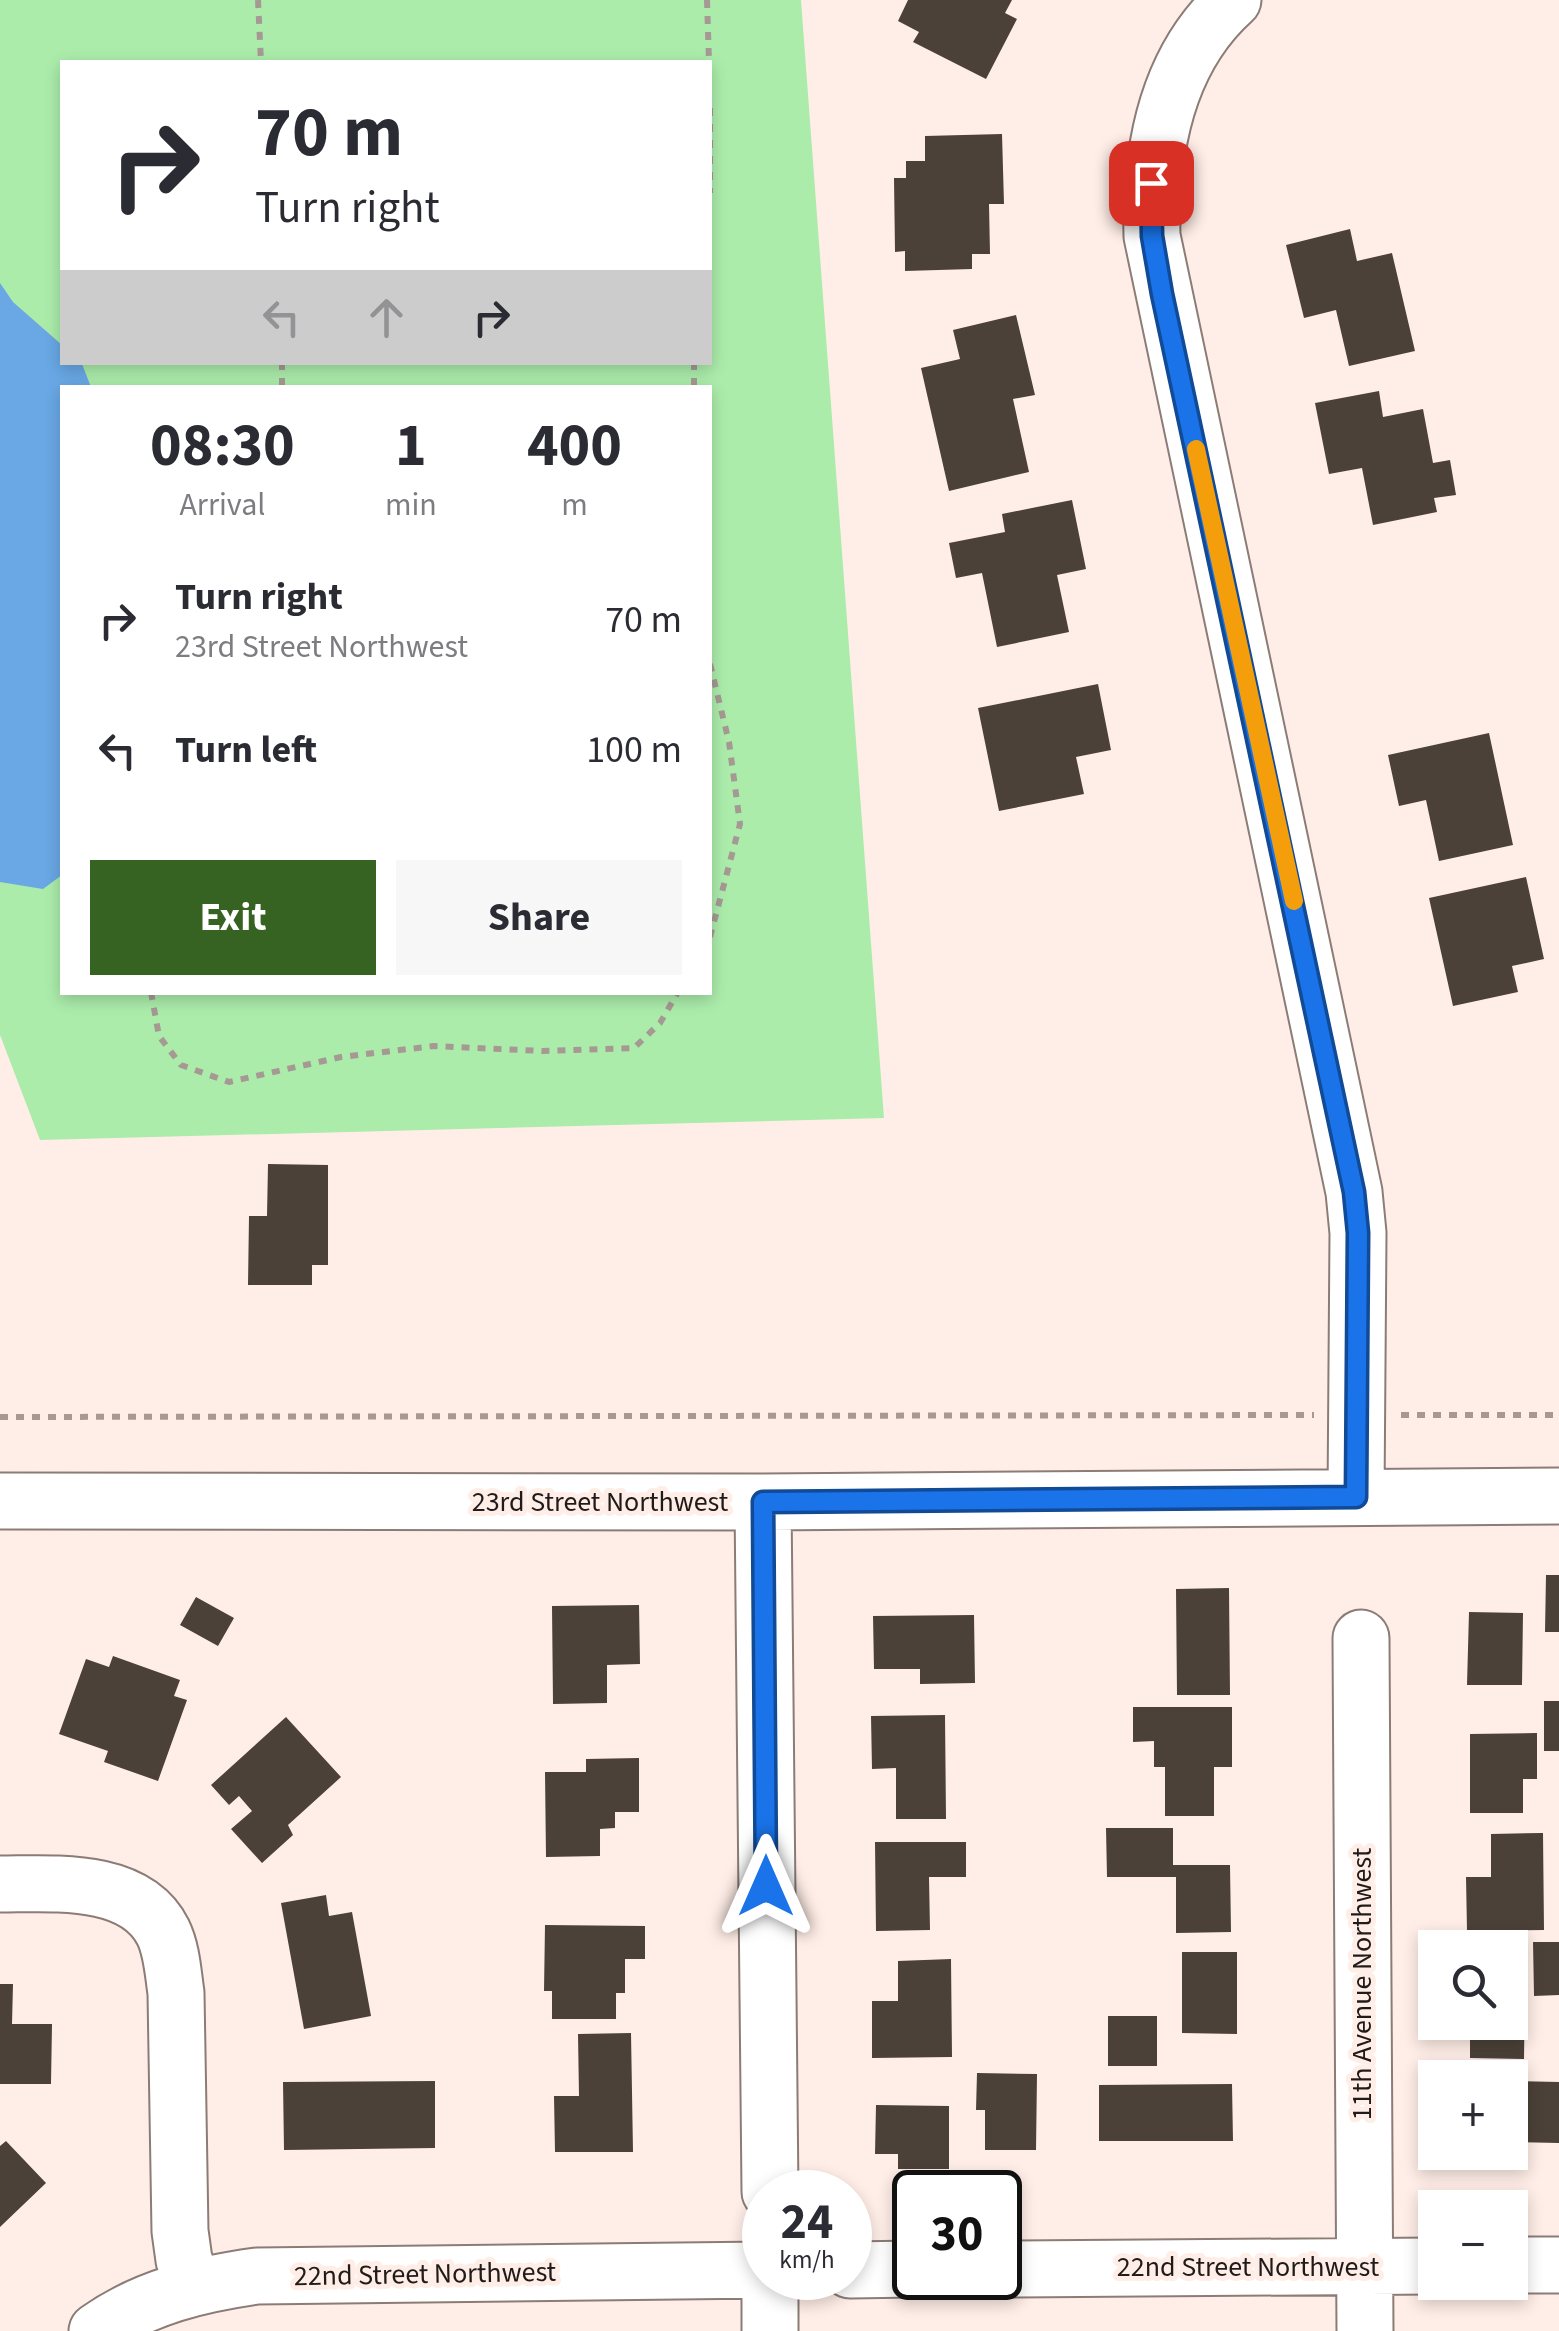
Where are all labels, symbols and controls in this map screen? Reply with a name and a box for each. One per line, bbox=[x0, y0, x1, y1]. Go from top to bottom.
text: 70 m bbox=[255, 83, 403, 183]
icon: right bbox=[90, 100, 220, 230]
pin bbox=[1109, 141, 1194, 226]
icon: arrive bbox=[1124, 156, 1179, 211]
text: Turn right bbox=[255, 176, 440, 240]
icon: left bbox=[254, 290, 309, 345]
icon: ahead bbox=[359, 290, 414, 345]
icon: right bbox=[464, 290, 519, 345]
text: 08:30 bbox=[150, 404, 295, 489]
text: 1 bbox=[395, 404, 427, 489]
text: 400 bbox=[527, 404, 622, 489]
text: Arrival bbox=[179, 482, 265, 528]
text: min bbox=[385, 482, 437, 528]
text: m bbox=[561, 482, 588, 528]
text: Turn right bbox=[175, 570, 343, 624]
icon: right bbox=[90, 593, 145, 648]
text: 70 m bbox=[605, 593, 682, 647]
text: 23rd Street Northwest bbox=[175, 624, 468, 670]
icon: left bbox=[90, 723, 145, 778]
text: Turn left bbox=[175, 723, 317, 777]
text: 100 m bbox=[586, 723, 682, 777]
button: Exit bbox=[90, 860, 376, 975]
button: Share bbox=[396, 860, 682, 975]
street label: 23rd Street Northwest bbox=[472, 1482, 729, 1522]
position arrow bbox=[714, 1834, 818, 1938]
street label: 11th Avenue Northwest bbox=[1342, 1847, 1382, 2120]
map controls bbox=[1418, 1930, 1528, 2300]
button: search bbox=[1418, 1930, 1528, 2040]
button: + bbox=[1418, 2060, 1528, 2170]
speed limit sign: 30 bbox=[892, 2170, 1022, 2300]
text: 24 bbox=[781, 2187, 833, 2258]
button: − bbox=[1418, 2190, 1528, 2300]
text: km/h bbox=[779, 2242, 835, 2278]
street label: 22nd Street Northwest bbox=[1117, 2247, 1380, 2287]
street label: 22nd Street Northwest bbox=[294, 2252, 557, 2296]

